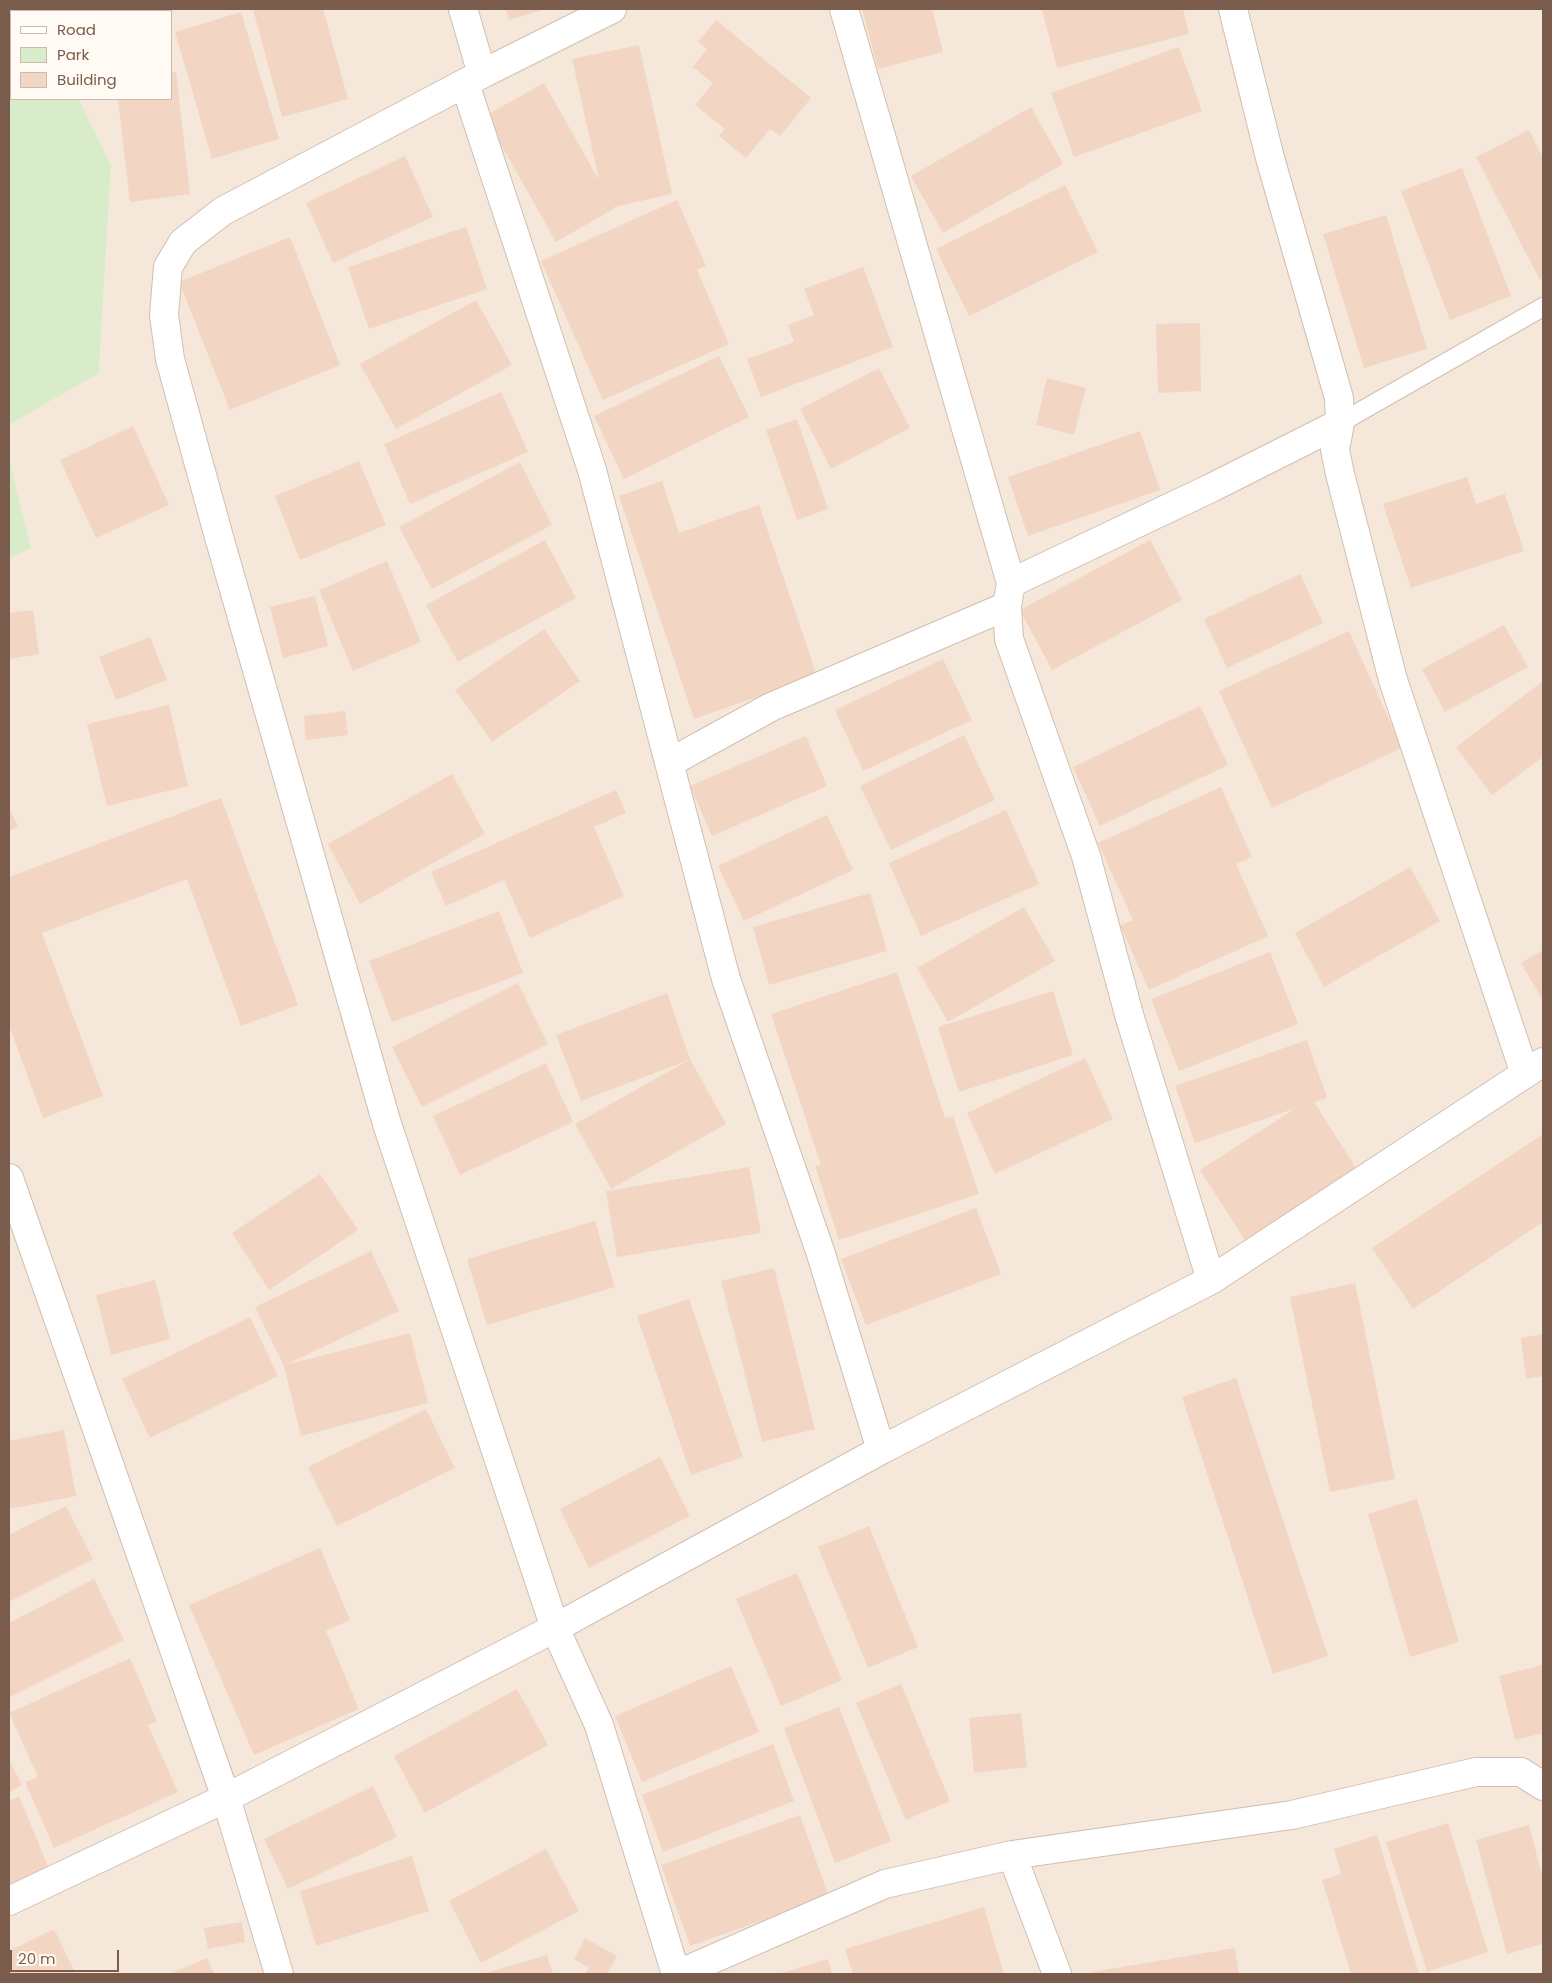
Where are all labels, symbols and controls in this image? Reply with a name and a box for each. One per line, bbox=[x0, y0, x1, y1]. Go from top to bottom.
legend bbox=[10, 10, 172, 100]
text: Road bbox=[57, 19, 96, 40]
text: Park bbox=[57, 44, 89, 65]
text: Building bbox=[57, 69, 117, 90]
scale bar bbox=[12, 1940, 121, 1972]
text: 20 m bbox=[18, 1948, 56, 1969]

